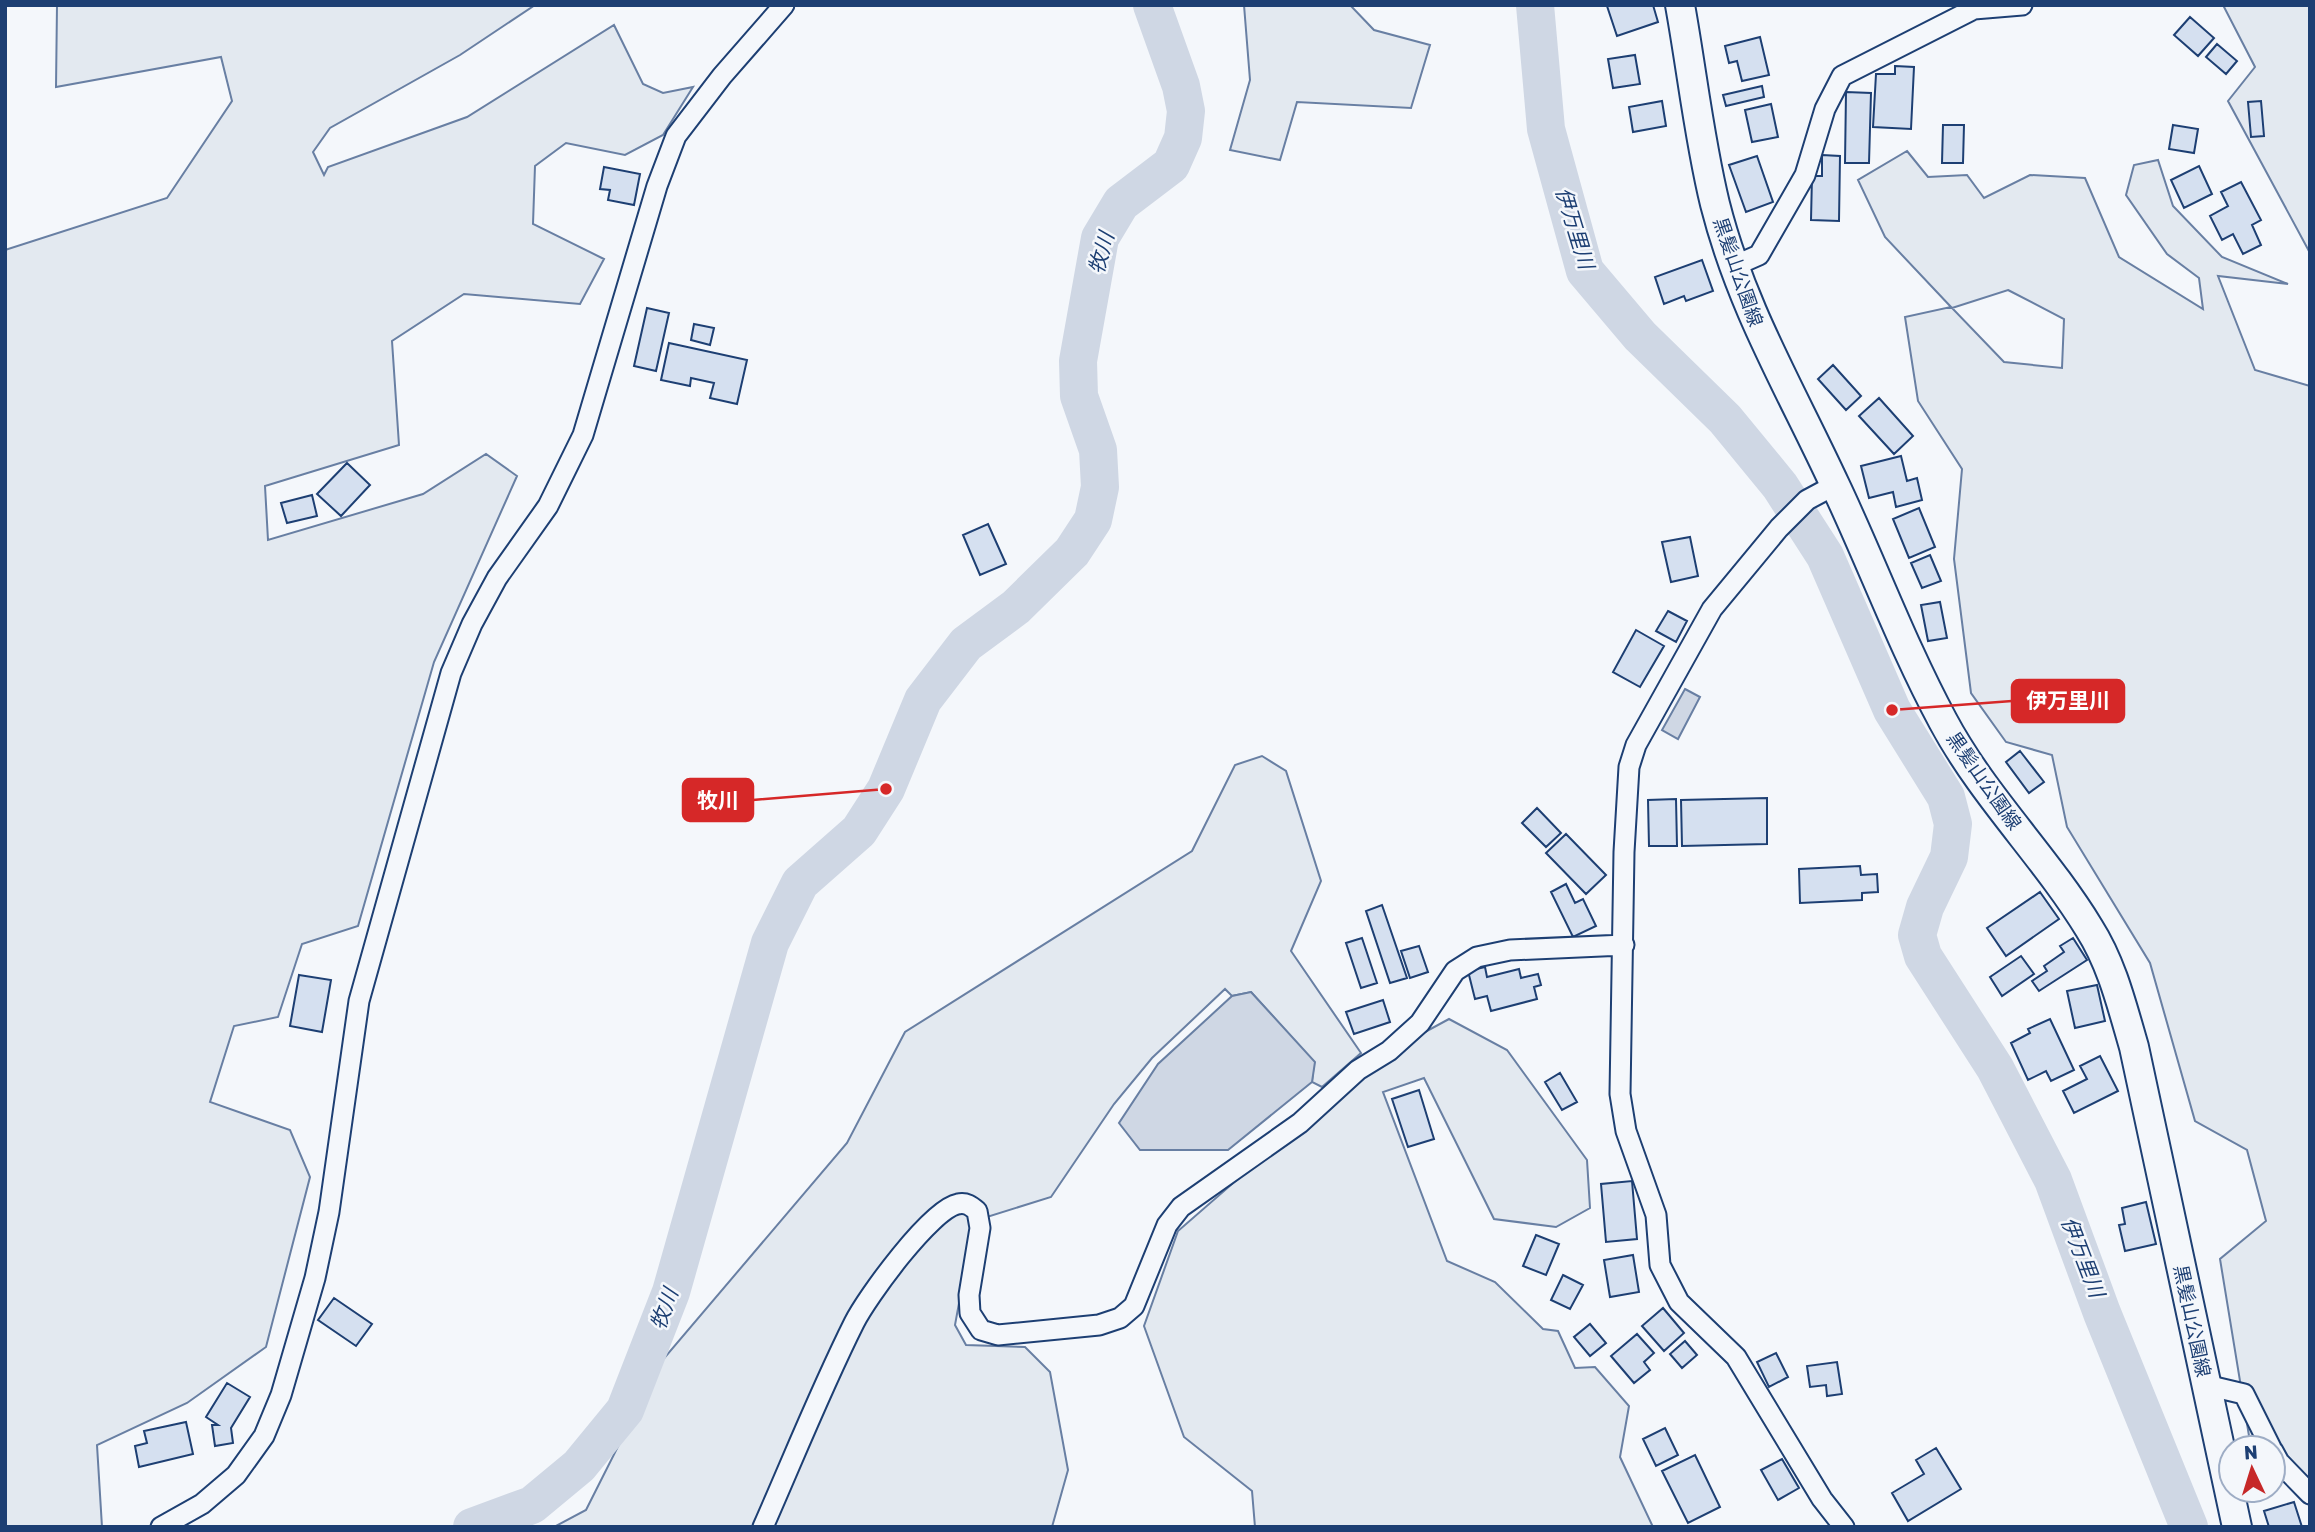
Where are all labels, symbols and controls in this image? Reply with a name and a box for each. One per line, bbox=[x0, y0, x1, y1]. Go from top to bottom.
water label: 伊万里川 bbox=[1551, 184, 1600, 274]
street label: 黒髪山公園線 bbox=[1709, 214, 1767, 330]
water label: 牧川 bbox=[1083, 227, 1119, 277]
callout: 伊万里川 bbox=[2012, 680, 2124, 722]
text: 伊万里川 bbox=[2026, 688, 2110, 713]
street label: 黒髪山公園線 bbox=[1942, 728, 2026, 834]
callout: 牧川 bbox=[683, 779, 753, 821]
text: 牧川 bbox=[697, 788, 739, 813]
water label: 伊万里川 bbox=[2056, 1213, 2110, 1303]
street label: 黒髪山公園線 bbox=[2169, 1263, 2215, 1379]
water label: 牧川 bbox=[645, 1283, 684, 1333]
north arrow bbox=[2217, 1434, 2287, 1504]
text: N bbox=[2243, 1441, 2258, 1464]

